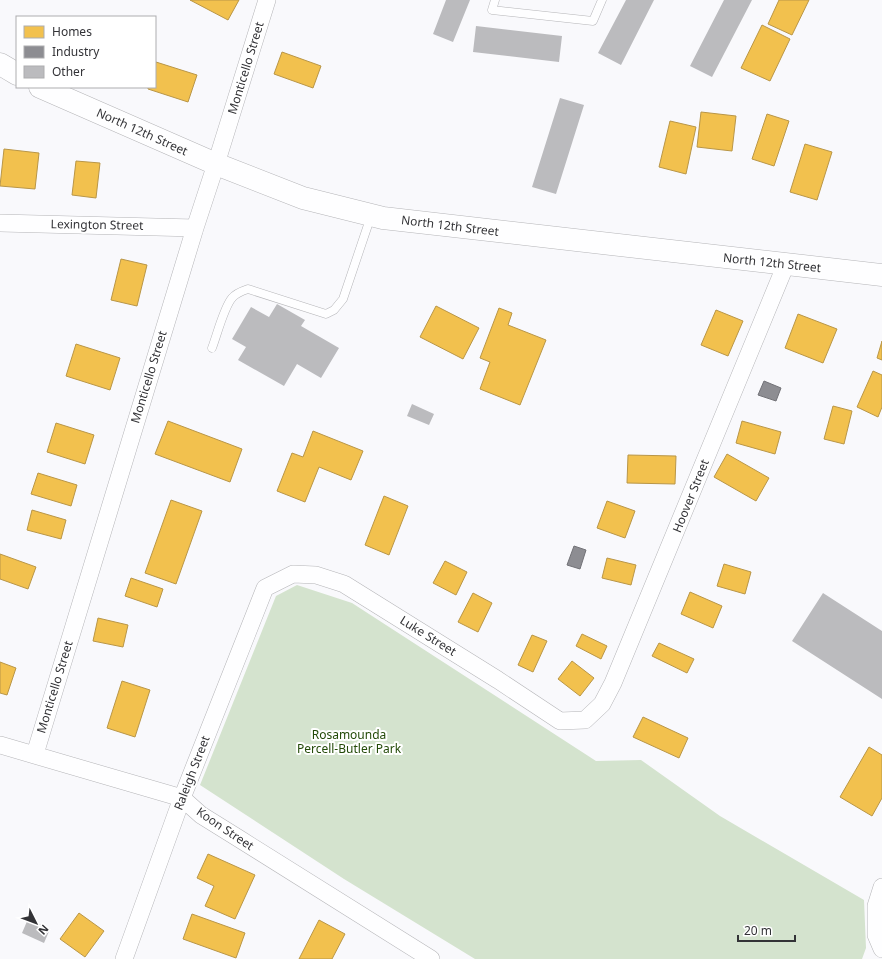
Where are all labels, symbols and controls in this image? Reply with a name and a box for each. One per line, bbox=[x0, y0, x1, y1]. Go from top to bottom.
legend bbox=[16, 16, 156, 88]
street label: Monticello Street bbox=[223, 19, 268, 116]
text: Homes bbox=[52, 23, 92, 40]
text: Industry bbox=[52, 43, 100, 60]
text: Other bbox=[52, 63, 85, 80]
street label: North 12th Street bbox=[94, 104, 191, 160]
street label: North 12th Street bbox=[400, 211, 501, 240]
street label: Lexington Street bbox=[51, 215, 144, 234]
street label: North 12th Street bbox=[722, 249, 822, 276]
street label: Monticello Street bbox=[126, 328, 171, 425]
street label: Hoover Street bbox=[668, 456, 713, 535]
street label: Luke Street bbox=[397, 612, 460, 660]
street label: Monticello Street bbox=[32, 638, 77, 735]
park label: Rosamounda Percell-Butler Park bbox=[297, 726, 402, 757]
street label: Raleigh Street bbox=[170, 732, 214, 813]
street label: Koon Street bbox=[193, 803, 258, 854]
north arrow bbox=[16, 903, 56, 943]
scale bar bbox=[738, 917, 795, 943]
text: N bbox=[35, 922, 52, 938]
text: 20 m bbox=[744, 922, 772, 939]

